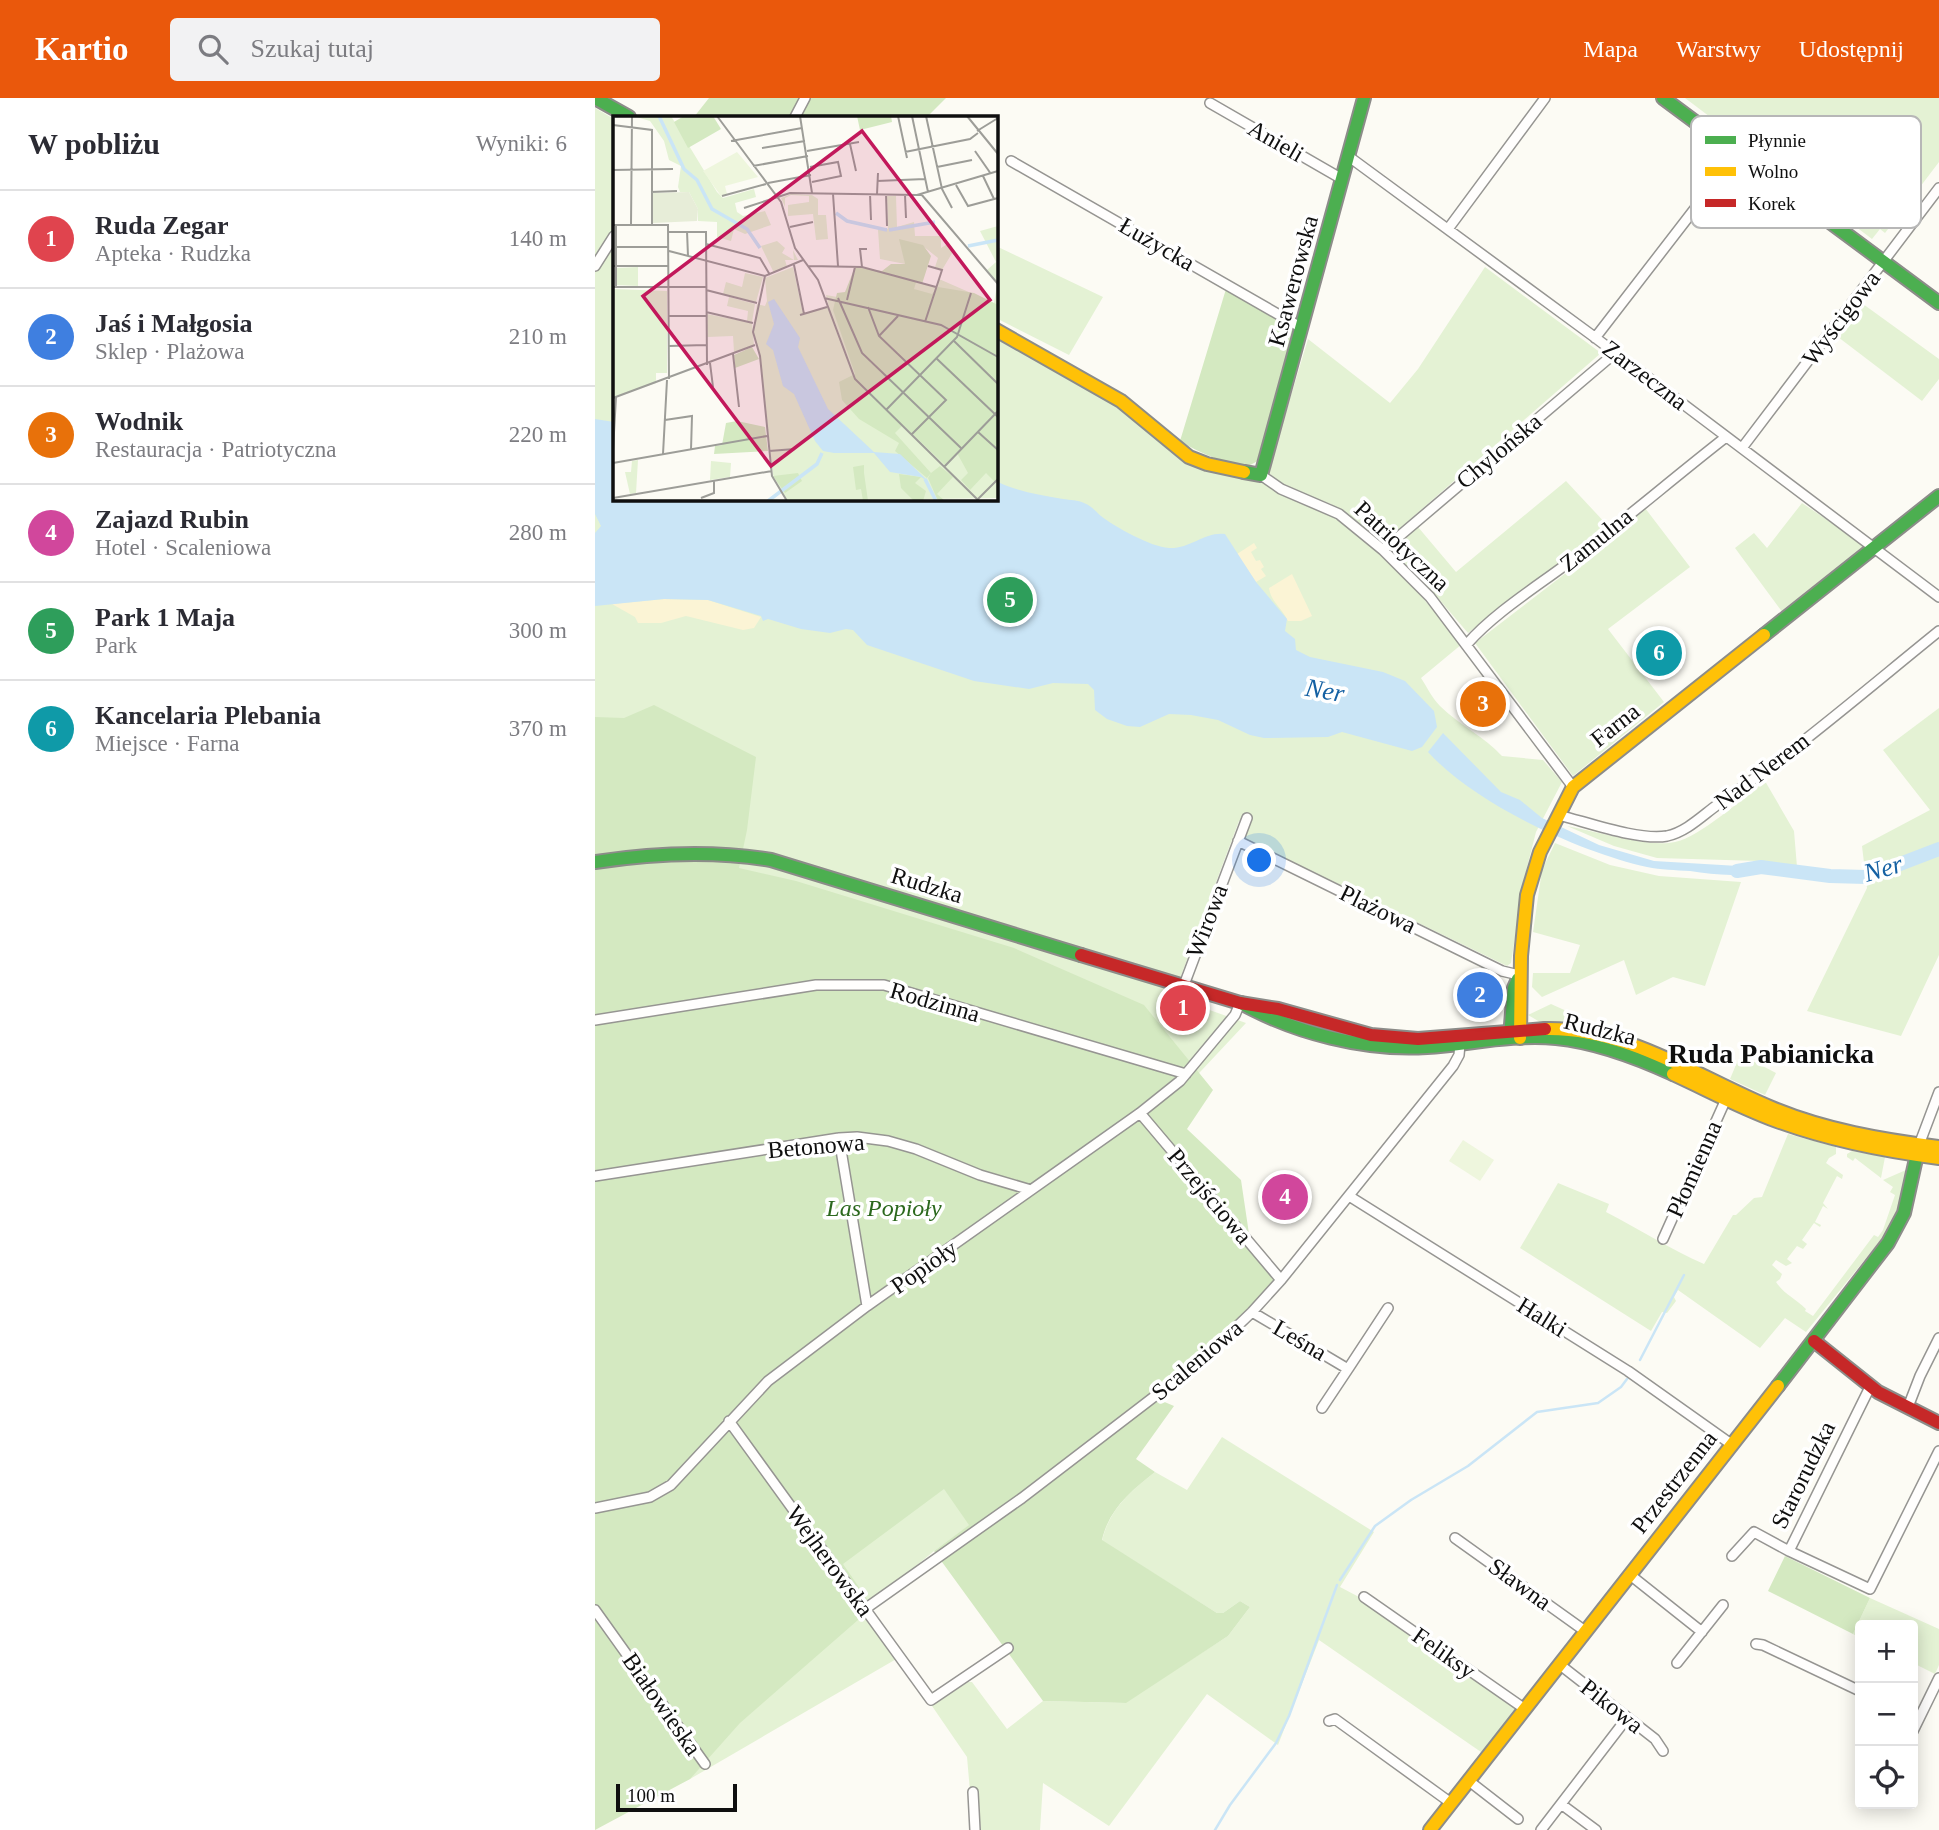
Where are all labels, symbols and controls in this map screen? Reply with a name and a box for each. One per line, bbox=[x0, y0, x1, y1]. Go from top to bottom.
search box bbox=[170, 18, 660, 81]
icon: search bbox=[194, 30, 232, 68]
text: Kartio bbox=[35, 31, 128, 67]
text: Szukaj tutaj bbox=[250, 34, 374, 63]
text: Mapa bbox=[1583, 36, 1638, 62]
text: Warstwy bbox=[1676, 36, 1761, 62]
text: Udostępnij bbox=[1799, 36, 1904, 62]
street label: Anieli bbox=[1244, 115, 1309, 167]
inset map bbox=[613, 116, 997, 500]
legend bbox=[1691, 116, 1921, 228]
text: W pobliżu bbox=[28, 127, 160, 160]
text: Płynnie bbox=[1748, 130, 1806, 151]
text: Wyniki: 6 bbox=[476, 131, 567, 156]
text: Wolno bbox=[1748, 161, 1798, 182]
text: Korek bbox=[1748, 193, 1796, 214]
text: Ruda Zegar bbox=[95, 211, 229, 240]
street label: Łużycka bbox=[1115, 212, 1200, 276]
street label: Ksawerowska bbox=[1263, 212, 1323, 349]
text: 1 bbox=[45, 226, 57, 251]
text: 140 m bbox=[509, 226, 567, 251]
text: Apteka · Rudzka bbox=[95, 241, 251, 266]
street label: Wyścigowa bbox=[1797, 265, 1885, 370]
text: Jaś i Małgosia bbox=[95, 309, 252, 338]
text: 2 bbox=[45, 324, 57, 349]
text: 210 m bbox=[509, 324, 567, 349]
street label: Zarzeczna bbox=[1598, 335, 1692, 415]
text: Sklep · Plażowa bbox=[95, 339, 244, 364]
text: Wodnik bbox=[95, 407, 183, 436]
street label: Chylońska bbox=[1451, 408, 1547, 494]
text: 3 bbox=[45, 422, 57, 447]
text: 220 m bbox=[509, 422, 567, 447]
text: Restauracja · Patriotyczna bbox=[95, 437, 336, 462]
street label: Patriotyczna bbox=[1349, 496, 1455, 597]
street label: Zamulna bbox=[1555, 503, 1638, 577]
text: Zajazd Rubin bbox=[95, 505, 249, 534]
text: 4 bbox=[45, 520, 57, 545]
text: 280 m bbox=[509, 520, 567, 545]
text: Hotel · Scaleniowa bbox=[95, 535, 271, 560]
pin: 5 bbox=[987, 574, 1033, 626]
text: Park 1 Maja bbox=[95, 603, 235, 632]
text: 5 bbox=[45, 618, 57, 643]
text: 300 m bbox=[509, 618, 567, 643]
pin: 6 bbox=[1636, 627, 1682, 679]
text: Park bbox=[95, 633, 137, 658]
water label: Ner bbox=[1302, 673, 1348, 708]
pin: 3 bbox=[1460, 678, 1506, 730]
street label: Farna bbox=[1585, 698, 1645, 752]
text: Kancelaria Plebania bbox=[95, 701, 321, 730]
text: 6 bbox=[45, 716, 57, 741]
text: 370 m bbox=[509, 716, 567, 741]
street label: Nad Nerem bbox=[1710, 727, 1815, 815]
text: Miejsce · Farna bbox=[95, 731, 239, 756]
your location bbox=[1242, 843, 1276, 877]
water label: Ner bbox=[1859, 849, 1907, 888]
street label: Rudzka bbox=[888, 862, 966, 908]
street label: Plażowa bbox=[1336, 879, 1421, 939]
street label: Wirowa bbox=[1181, 880, 1233, 961]
pin: 2 bbox=[1457, 969, 1503, 1021]
street label: Rodzinna bbox=[887, 977, 983, 1027]
pin: 1 bbox=[1160, 982, 1206, 1034]
street label: Rudzka bbox=[1561, 1008, 1639, 1051]
district label: Ruda Pabianicka bbox=[1668, 1038, 1874, 1069]
street label: Płomienna bbox=[1661, 1117, 1727, 1221]
street label: Betonowa bbox=[766, 1129, 866, 1163]
street label: Przejściowa bbox=[1163, 1143, 1257, 1249]
pin: 4 bbox=[1262, 1171, 1308, 1223]
park label: Las Popioły bbox=[825, 1195, 942, 1221]
street label: Popioły bbox=[886, 1235, 962, 1299]
street label: Halki bbox=[1512, 1292, 1572, 1342]
street label: Scaleniowa bbox=[1146, 1314, 1248, 1406]
street label: Leśna bbox=[1269, 1314, 1332, 1366]
street label: Starorudzka bbox=[1766, 1417, 1840, 1533]
street label: Przestrzenna bbox=[1626, 1425, 1722, 1538]
street label: Wejherowska bbox=[781, 1501, 879, 1622]
street label: Sławna bbox=[1484, 1553, 1557, 1615]
map controls bbox=[1855, 1620, 1918, 1809]
button: + bbox=[1855, 1620, 1918, 1683]
street label: Feliksy bbox=[1408, 1622, 1480, 1684]
street label: Białowieska bbox=[617, 1648, 707, 1760]
street label: Pikowa bbox=[1576, 1674, 1649, 1739]
button: − bbox=[1855, 1683, 1918, 1746]
button: locate bbox=[1855, 1746, 1918, 1809]
scale bar bbox=[616, 1781, 737, 1813]
text: 100 m bbox=[627, 1785, 675, 1806]

